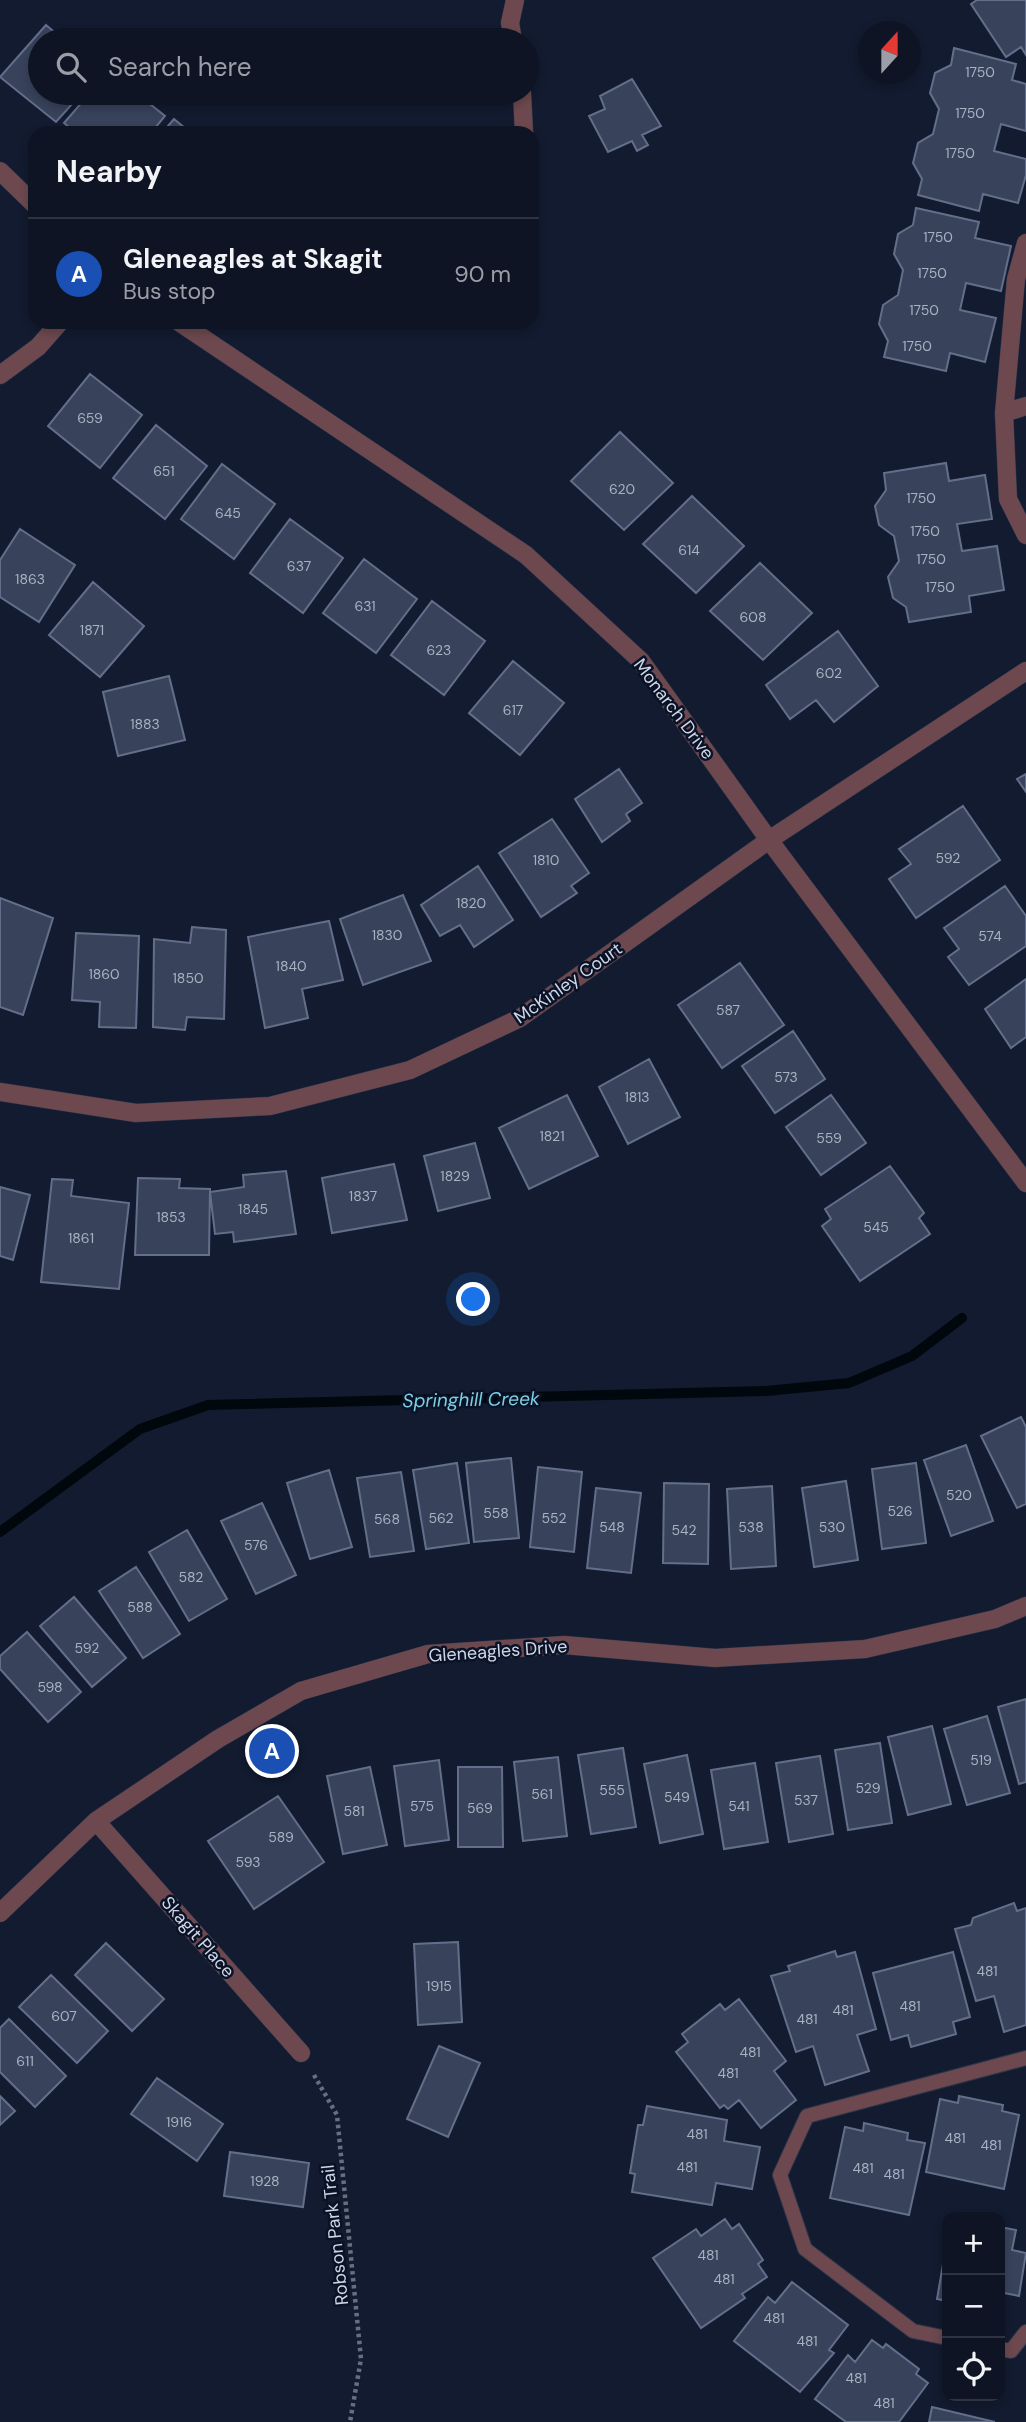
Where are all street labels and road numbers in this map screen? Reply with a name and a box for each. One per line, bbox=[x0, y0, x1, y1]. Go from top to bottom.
street label: Monarch Drive bbox=[628, 654, 720, 764]
street label: McKinley Court bbox=[509, 937, 627, 1029]
street label: Gleneagles Drive bbox=[428, 1634, 568, 1668]
street label: Skagit Place bbox=[156, 1891, 240, 1983]
street label: Robson Park Trail bbox=[316, 2164, 354, 2306]

